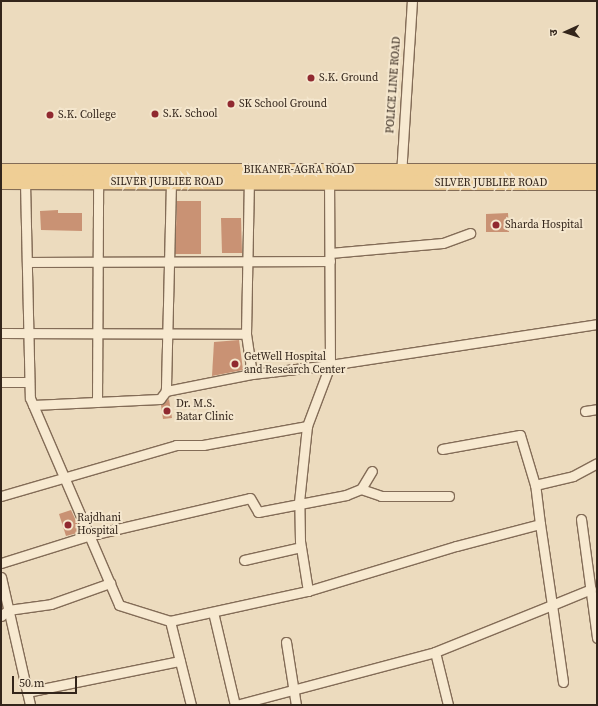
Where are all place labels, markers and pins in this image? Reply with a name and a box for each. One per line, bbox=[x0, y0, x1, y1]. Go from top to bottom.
place label: S.K. Ground bbox=[319, 71, 378, 85]
marker: S.K. Ground bbox=[306, 73, 316, 83]
place label: SK School Ground bbox=[239, 97, 327, 111]
marker: SK School Ground bbox=[226, 99, 236, 109]
place label: S.K. School bbox=[163, 107, 218, 121]
place label: S.K. College bbox=[58, 108, 116, 122]
marker: S.K. School bbox=[150, 109, 160, 119]
marker: S.K. College bbox=[45, 110, 55, 120]
place label: Sharda Hospital bbox=[505, 218, 583, 232]
marker: Sharda Hospital bbox=[490, 219, 502, 231]
place label: GetWell Hospital and Research Center bbox=[244, 351, 345, 377]
marker: GetWell Hospital and Research Center bbox=[229, 358, 241, 370]
place label: Dr. M.S. Batar Clinic bbox=[176, 398, 234, 424]
marker: Dr. M.S. Batar Clinic bbox=[161, 405, 173, 417]
place label: Rajdhani Hospital bbox=[77, 512, 121, 538]
marker: Rajdhani Hospital bbox=[62, 519, 74, 531]

